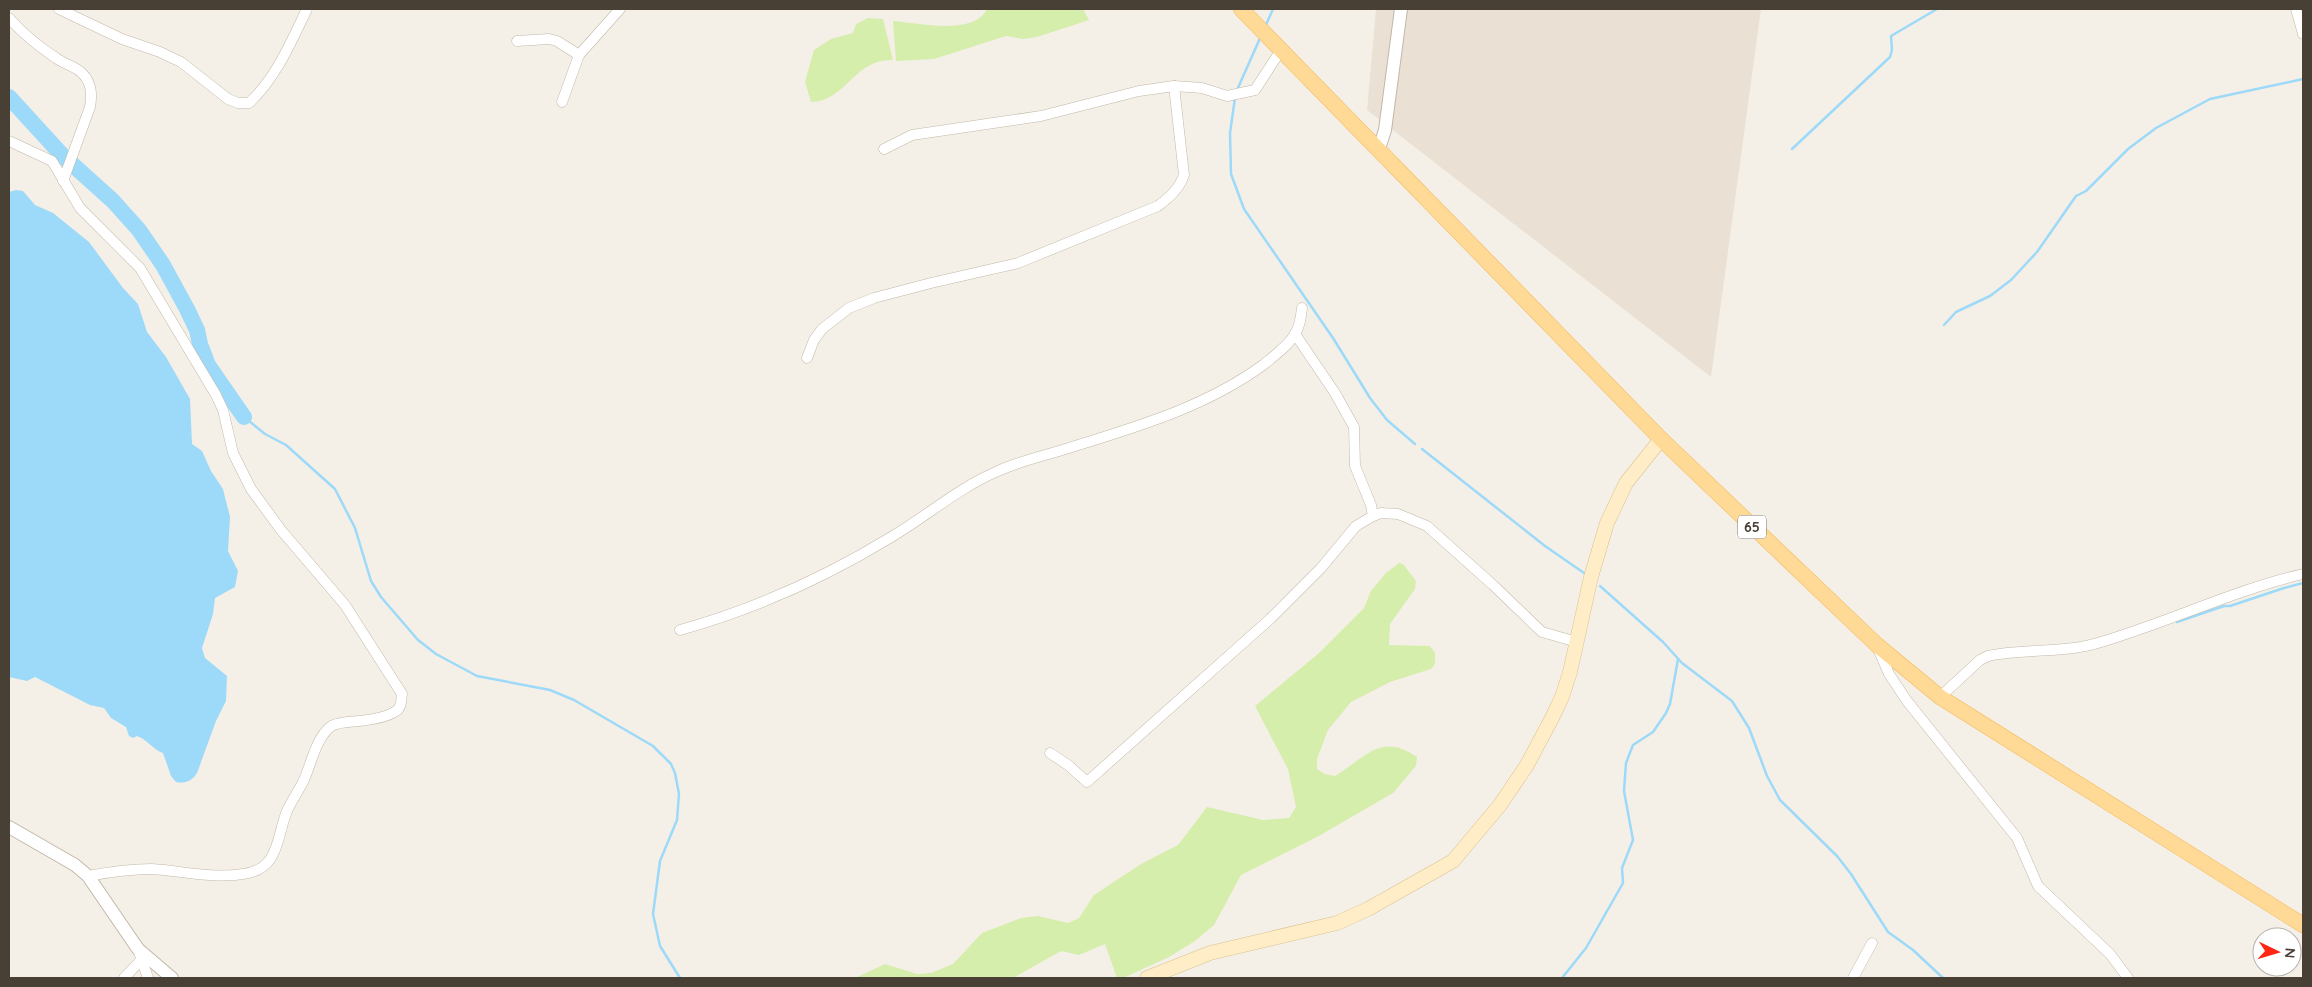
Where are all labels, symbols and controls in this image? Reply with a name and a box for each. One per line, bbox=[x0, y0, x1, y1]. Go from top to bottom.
road number: 65 bbox=[1738, 516, 1766, 538]
north arrow bbox=[2252, 927, 2302, 977]
text: N bbox=[2281, 947, 2299, 959]

